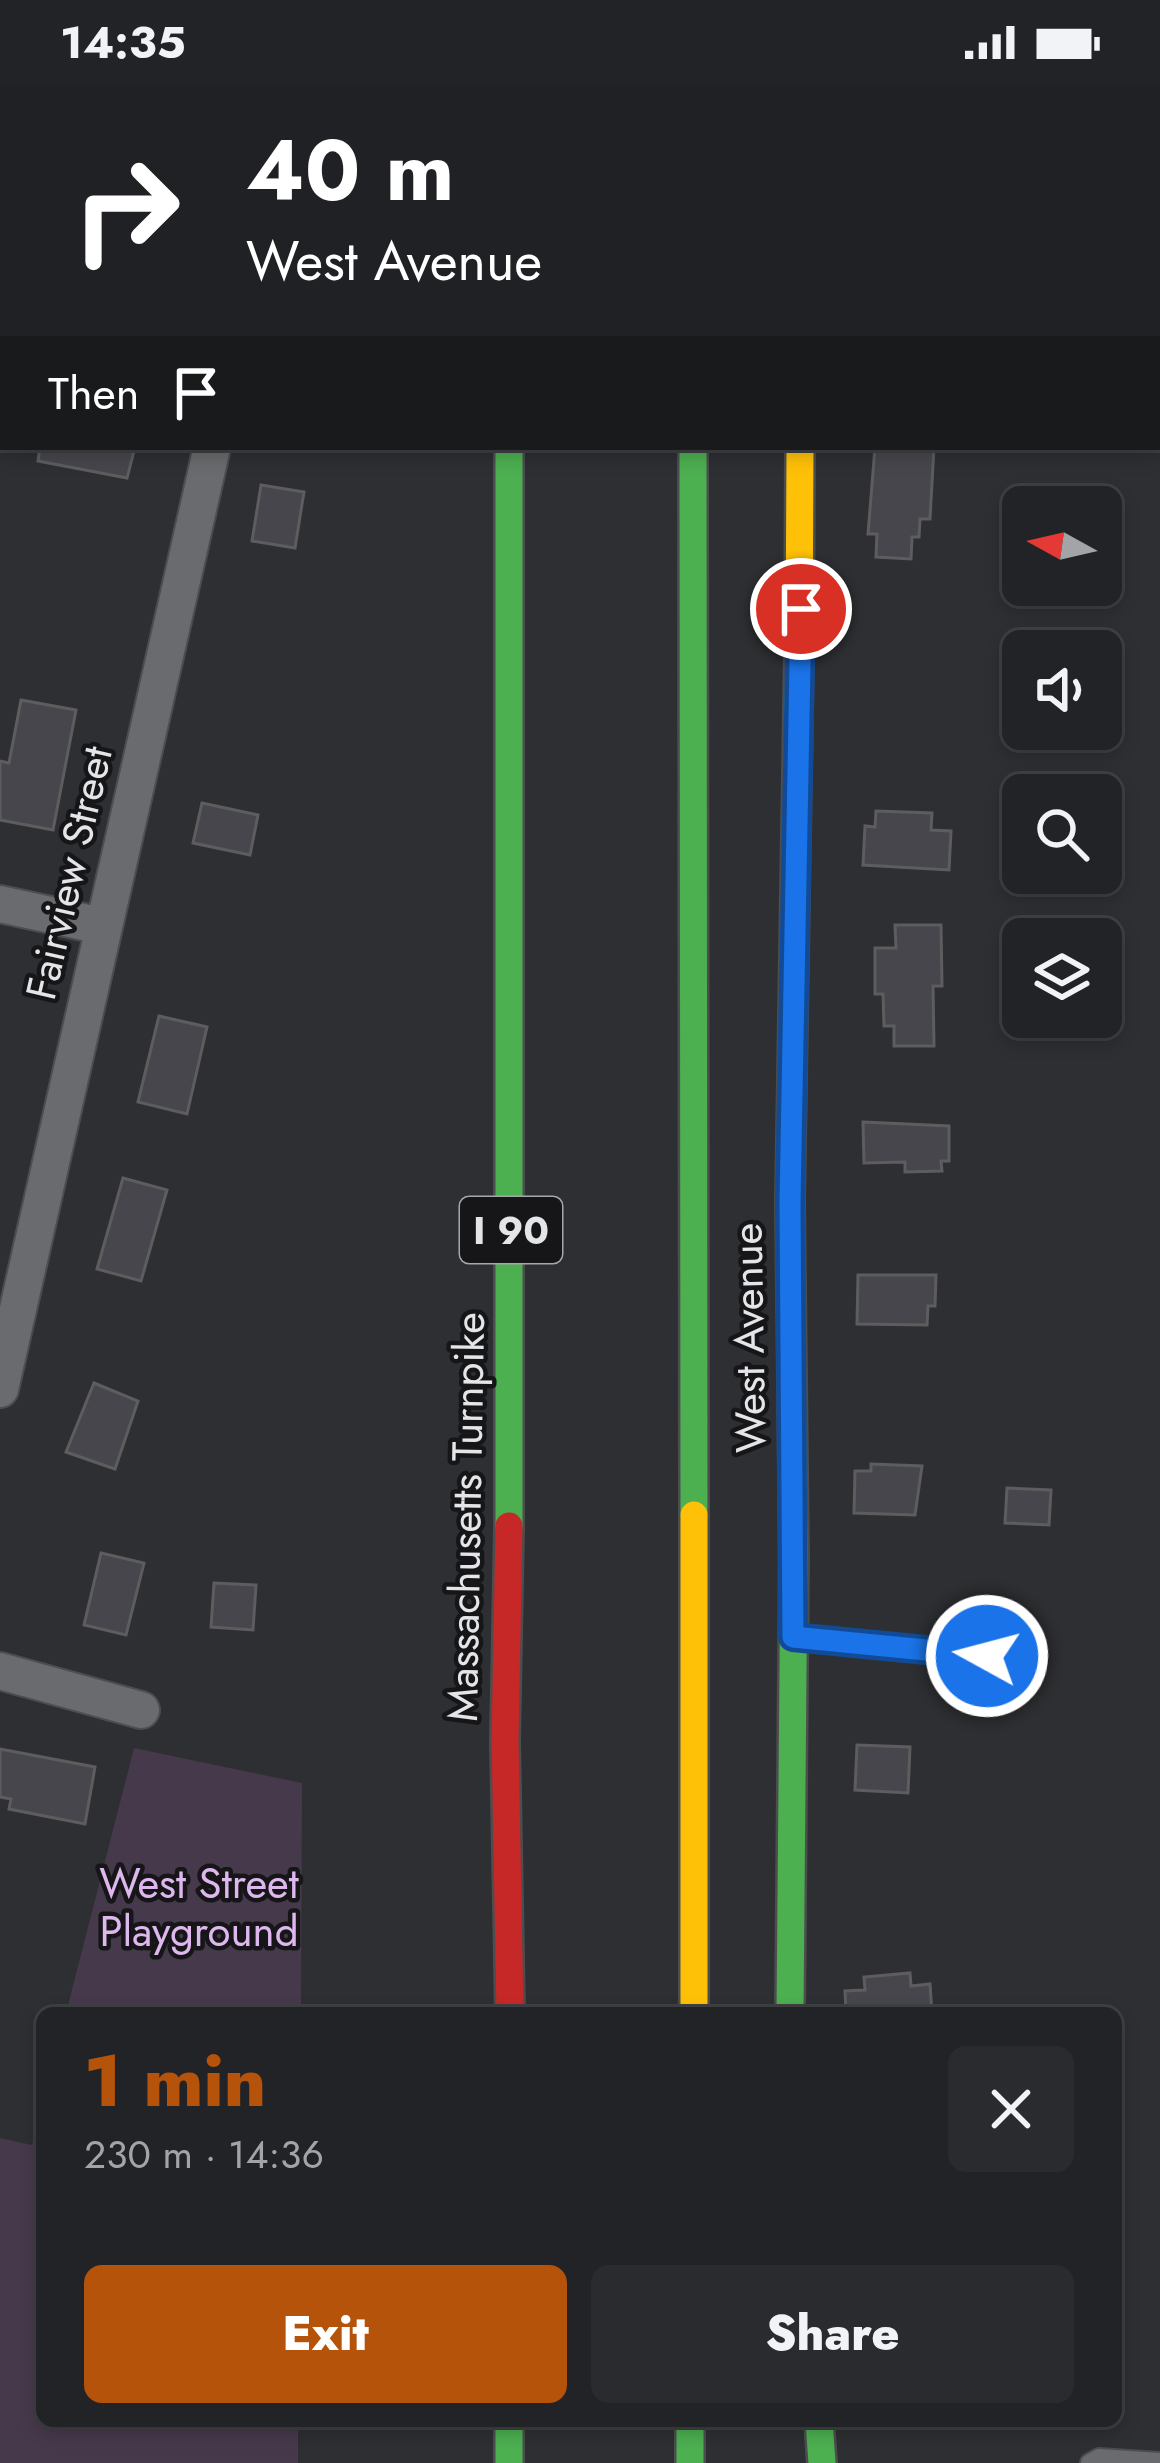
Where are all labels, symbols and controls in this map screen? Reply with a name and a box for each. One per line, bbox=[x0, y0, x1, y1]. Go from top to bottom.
text: 14:35 bbox=[60, 10, 186, 75]
text: 40 m bbox=[246, 110, 454, 232]
icon: right bbox=[48, 132, 204, 288]
text: West Avenue bbox=[246, 222, 542, 300]
icon: arrive bbox=[163, 360, 229, 426]
text: Then bbox=[48, 361, 139, 426]
north arrow bbox=[1002, 486, 1122, 606]
map controls bbox=[1002, 486, 1122, 1038]
pin bbox=[750, 558, 852, 660]
icon: arrive bbox=[768, 576, 834, 642]
button: sound bbox=[1002, 630, 1122, 750]
street label: Fairview Street bbox=[10, 740, 128, 1006]
button: search bbox=[1002, 774, 1122, 894]
button: layers bbox=[1002, 918, 1122, 1038]
road number: I 90 bbox=[460, 1197, 562, 1263]
street label: West Avenue bbox=[716, 1222, 782, 1454]
street label: Massachusetts Turnpike bbox=[432, 1312, 500, 1722]
position arrow bbox=[924, 1593, 1050, 1719]
park label: West Street Playground bbox=[99, 1853, 299, 1962]
text: 1 min bbox=[84, 2029, 266, 2133]
button: close bbox=[948, 2046, 1074, 2172]
text: 230 m · 14:36 bbox=[84, 2126, 324, 2183]
button: Exit bbox=[84, 2265, 567, 2403]
button: Share bbox=[591, 2265, 1074, 2403]

